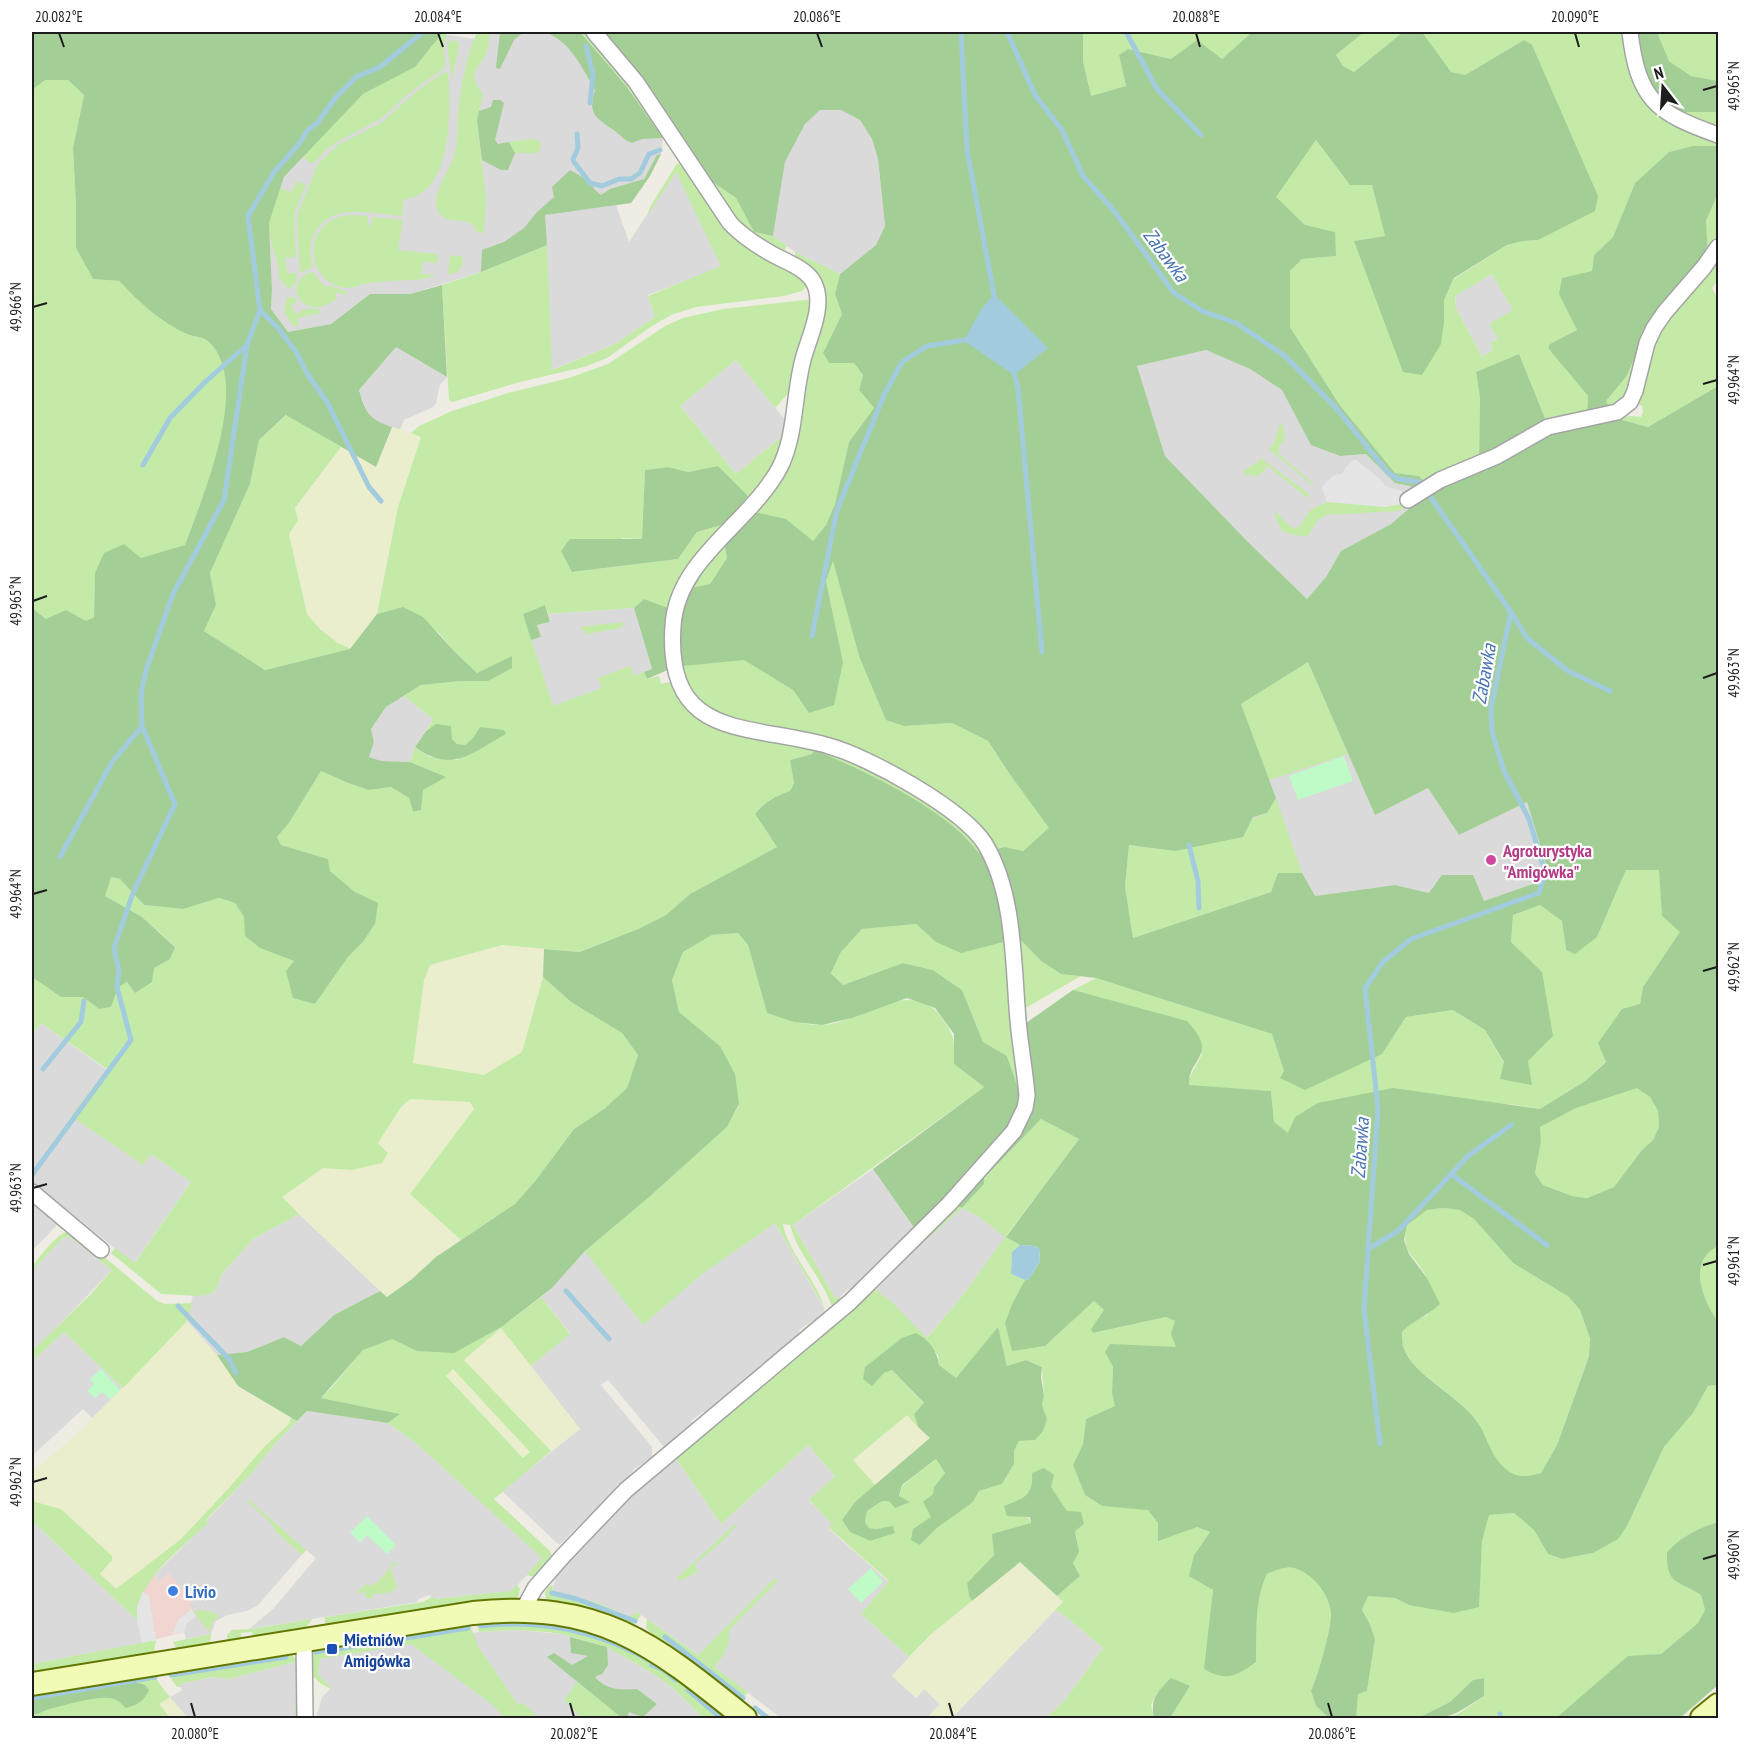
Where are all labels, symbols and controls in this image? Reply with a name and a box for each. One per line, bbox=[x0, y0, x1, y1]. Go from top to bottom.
text: 20.082°E bbox=[35, 7, 83, 26]
text: 20.084°E bbox=[414, 7, 462, 26]
text: 20.086°E bbox=[793, 7, 841, 26]
text: 20.088°E bbox=[1172, 7, 1220, 26]
text: 20.090°E bbox=[1551, 7, 1599, 26]
north arrow bbox=[1633, 57, 1693, 117]
text: 49.965°N bbox=[1724, 61, 1743, 111]
text: N bbox=[1652, 62, 1666, 83]
water label: Zabawka bbox=[1137, 223, 1195, 288]
text: 49.966°N bbox=[6, 282, 25, 332]
text: 49.964°N bbox=[1724, 355, 1743, 405]
text: 49.965°N bbox=[6, 576, 25, 626]
water label: Zabawka bbox=[1466, 641, 1502, 706]
text: 49.963°N bbox=[1724, 648, 1743, 698]
place label: Agroturystyka "Amigówka" bbox=[1502, 839, 1592, 883]
marker: Agroturystyka "Amigówka" bbox=[1484, 853, 1498, 867]
text: 49.964°N bbox=[6, 869, 25, 919]
text: 49.962°N bbox=[1724, 942, 1743, 992]
water label: Zabawka bbox=[1345, 1116, 1375, 1179]
text: 49.963°N bbox=[6, 1163, 25, 1213]
text: 49.961°N bbox=[1724, 1236, 1743, 1286]
text: 49.962°N bbox=[6, 1457, 25, 1507]
text: 49.960°N bbox=[1724, 1530, 1743, 1580]
place label: Livio bbox=[185, 1580, 216, 1603]
marker: Livio bbox=[166, 1584, 180, 1598]
place label: Mietniów Amigówka bbox=[343, 1628, 410, 1672]
marker: Mietniów Amigówka bbox=[325, 1642, 339, 1656]
text: 20.080°E bbox=[171, 1724, 219, 1743]
text: 20.082°E bbox=[550, 1724, 598, 1743]
text: 20.084°E bbox=[929, 1724, 977, 1743]
text: 20.086°E bbox=[1308, 1724, 1356, 1743]

